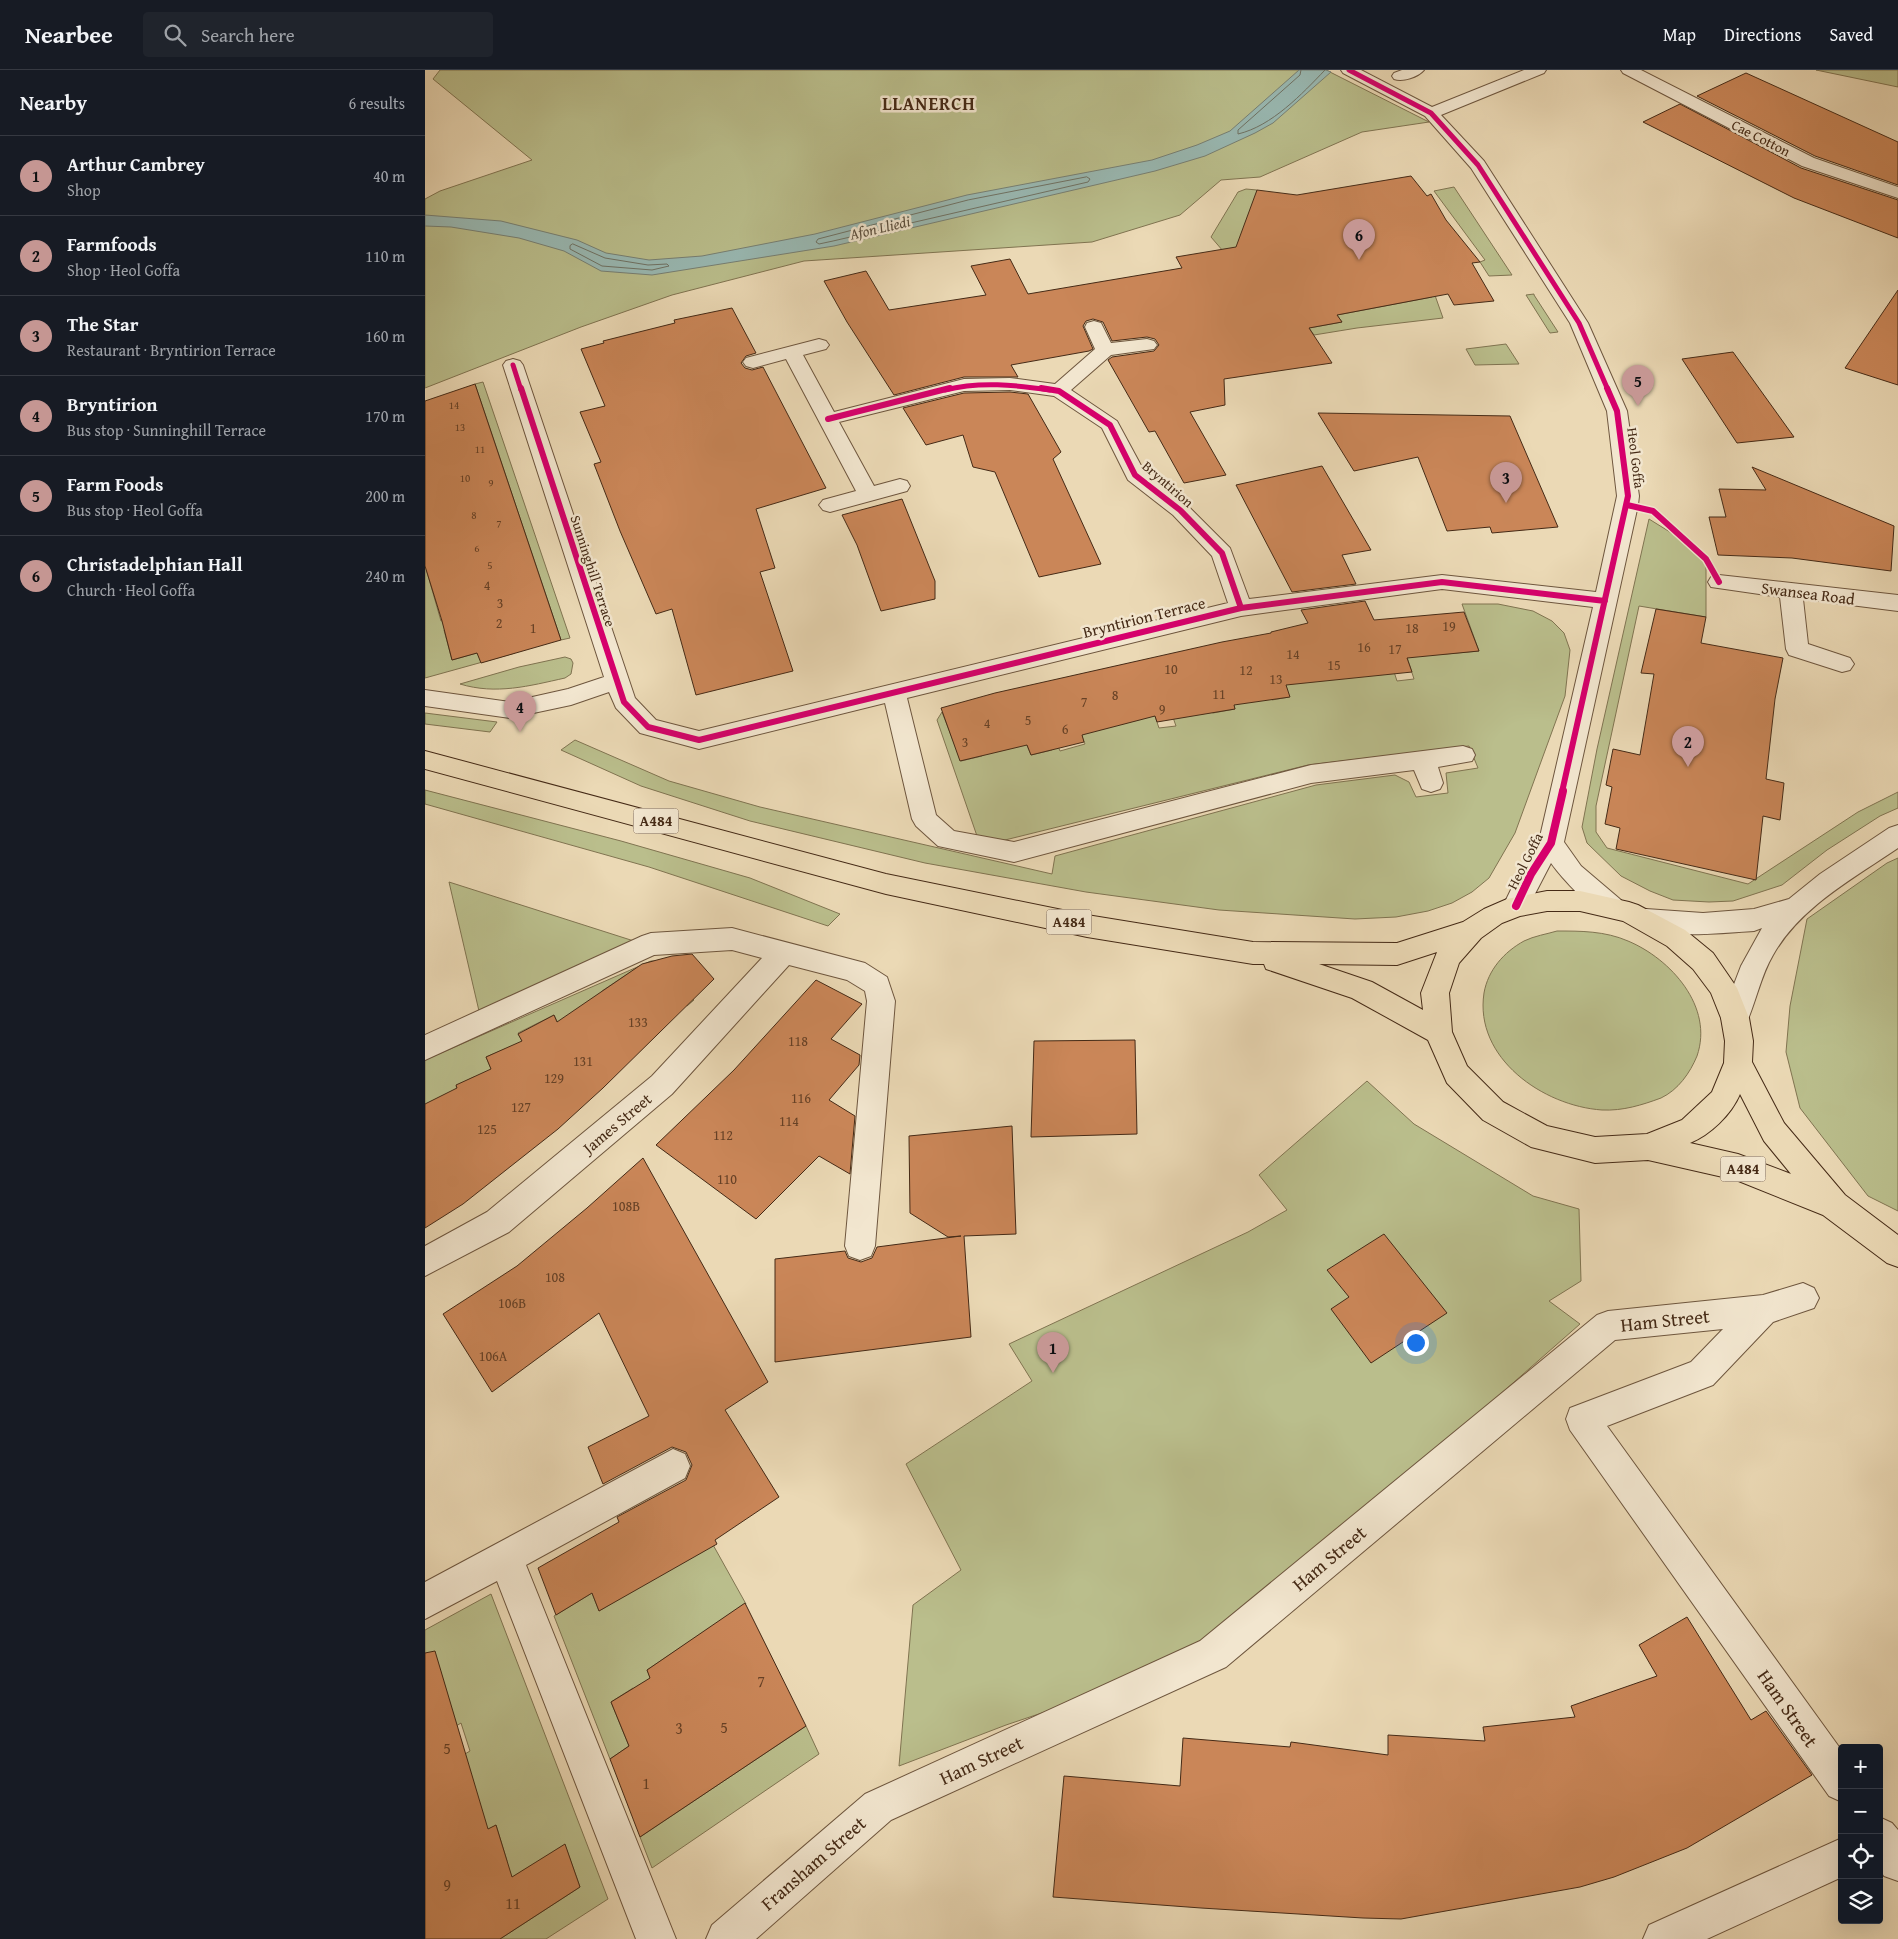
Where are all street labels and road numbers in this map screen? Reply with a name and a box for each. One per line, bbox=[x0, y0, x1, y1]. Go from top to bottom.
street label: Cae Cotton bbox=[1728, 115, 1794, 161]
street label: Heol Goffa bbox=[1622, 427, 1650, 490]
street label: Bryntirion bbox=[1138, 456, 1198, 512]
street label: Sunninghill Terrace bbox=[566, 513, 621, 630]
street label: Swansea Road bbox=[1760, 575, 1857, 611]
street label: Bryntirion Terrace bbox=[1080, 590, 1208, 644]
road number: A484 bbox=[633, 808, 679, 834]
street label: Heol Goffa bbox=[1502, 829, 1548, 893]
road number: A484 bbox=[1047, 910, 1091, 934]
street label: James Street bbox=[576, 1087, 657, 1160]
road number: A484 bbox=[1721, 1156, 1765, 1182]
street label: Ham Street bbox=[1619, 1301, 1711, 1339]
street label: Ham Street bbox=[1286, 1518, 1372, 1597]
street label: Ham Street bbox=[1751, 1663, 1825, 1753]
street label: Ham Street bbox=[935, 1728, 1028, 1792]
street label: Fransham Street bbox=[754, 1809, 872, 1917]

